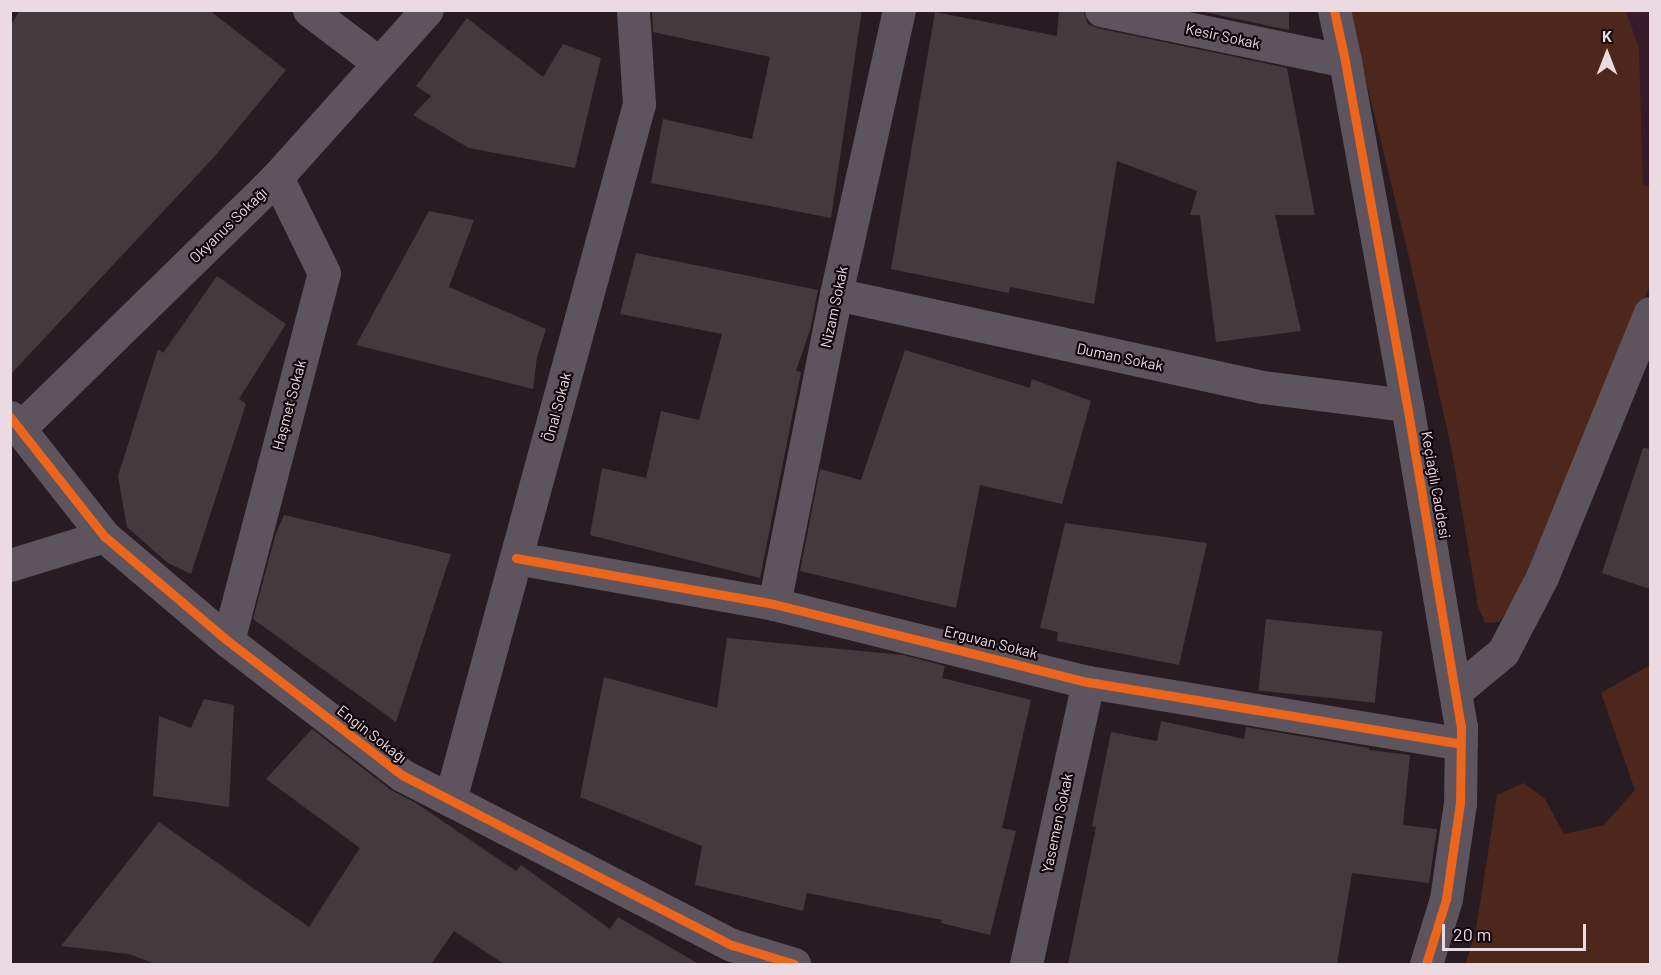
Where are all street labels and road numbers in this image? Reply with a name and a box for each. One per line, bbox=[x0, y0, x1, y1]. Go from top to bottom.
street label: Kesir Sokak bbox=[1184, 19, 1262, 53]
street label: Okyanus Sokağı bbox=[185, 184, 271, 266]
street label: Nizam Sokak bbox=[817, 264, 851, 350]
street label: Duman Sokak bbox=[1075, 339, 1165, 375]
street label: Haşmet Sokak bbox=[268, 358, 310, 452]
street label: Önal Sokak bbox=[539, 370, 575, 444]
street label: Keçiağılı Caddesi bbox=[1418, 430, 1454, 540]
street label: Erguvan Sokak bbox=[942, 622, 1040, 662]
street label: Engin Sokağı bbox=[334, 701, 410, 767]
street label: Yasemen Sokak bbox=[1038, 771, 1076, 875]

